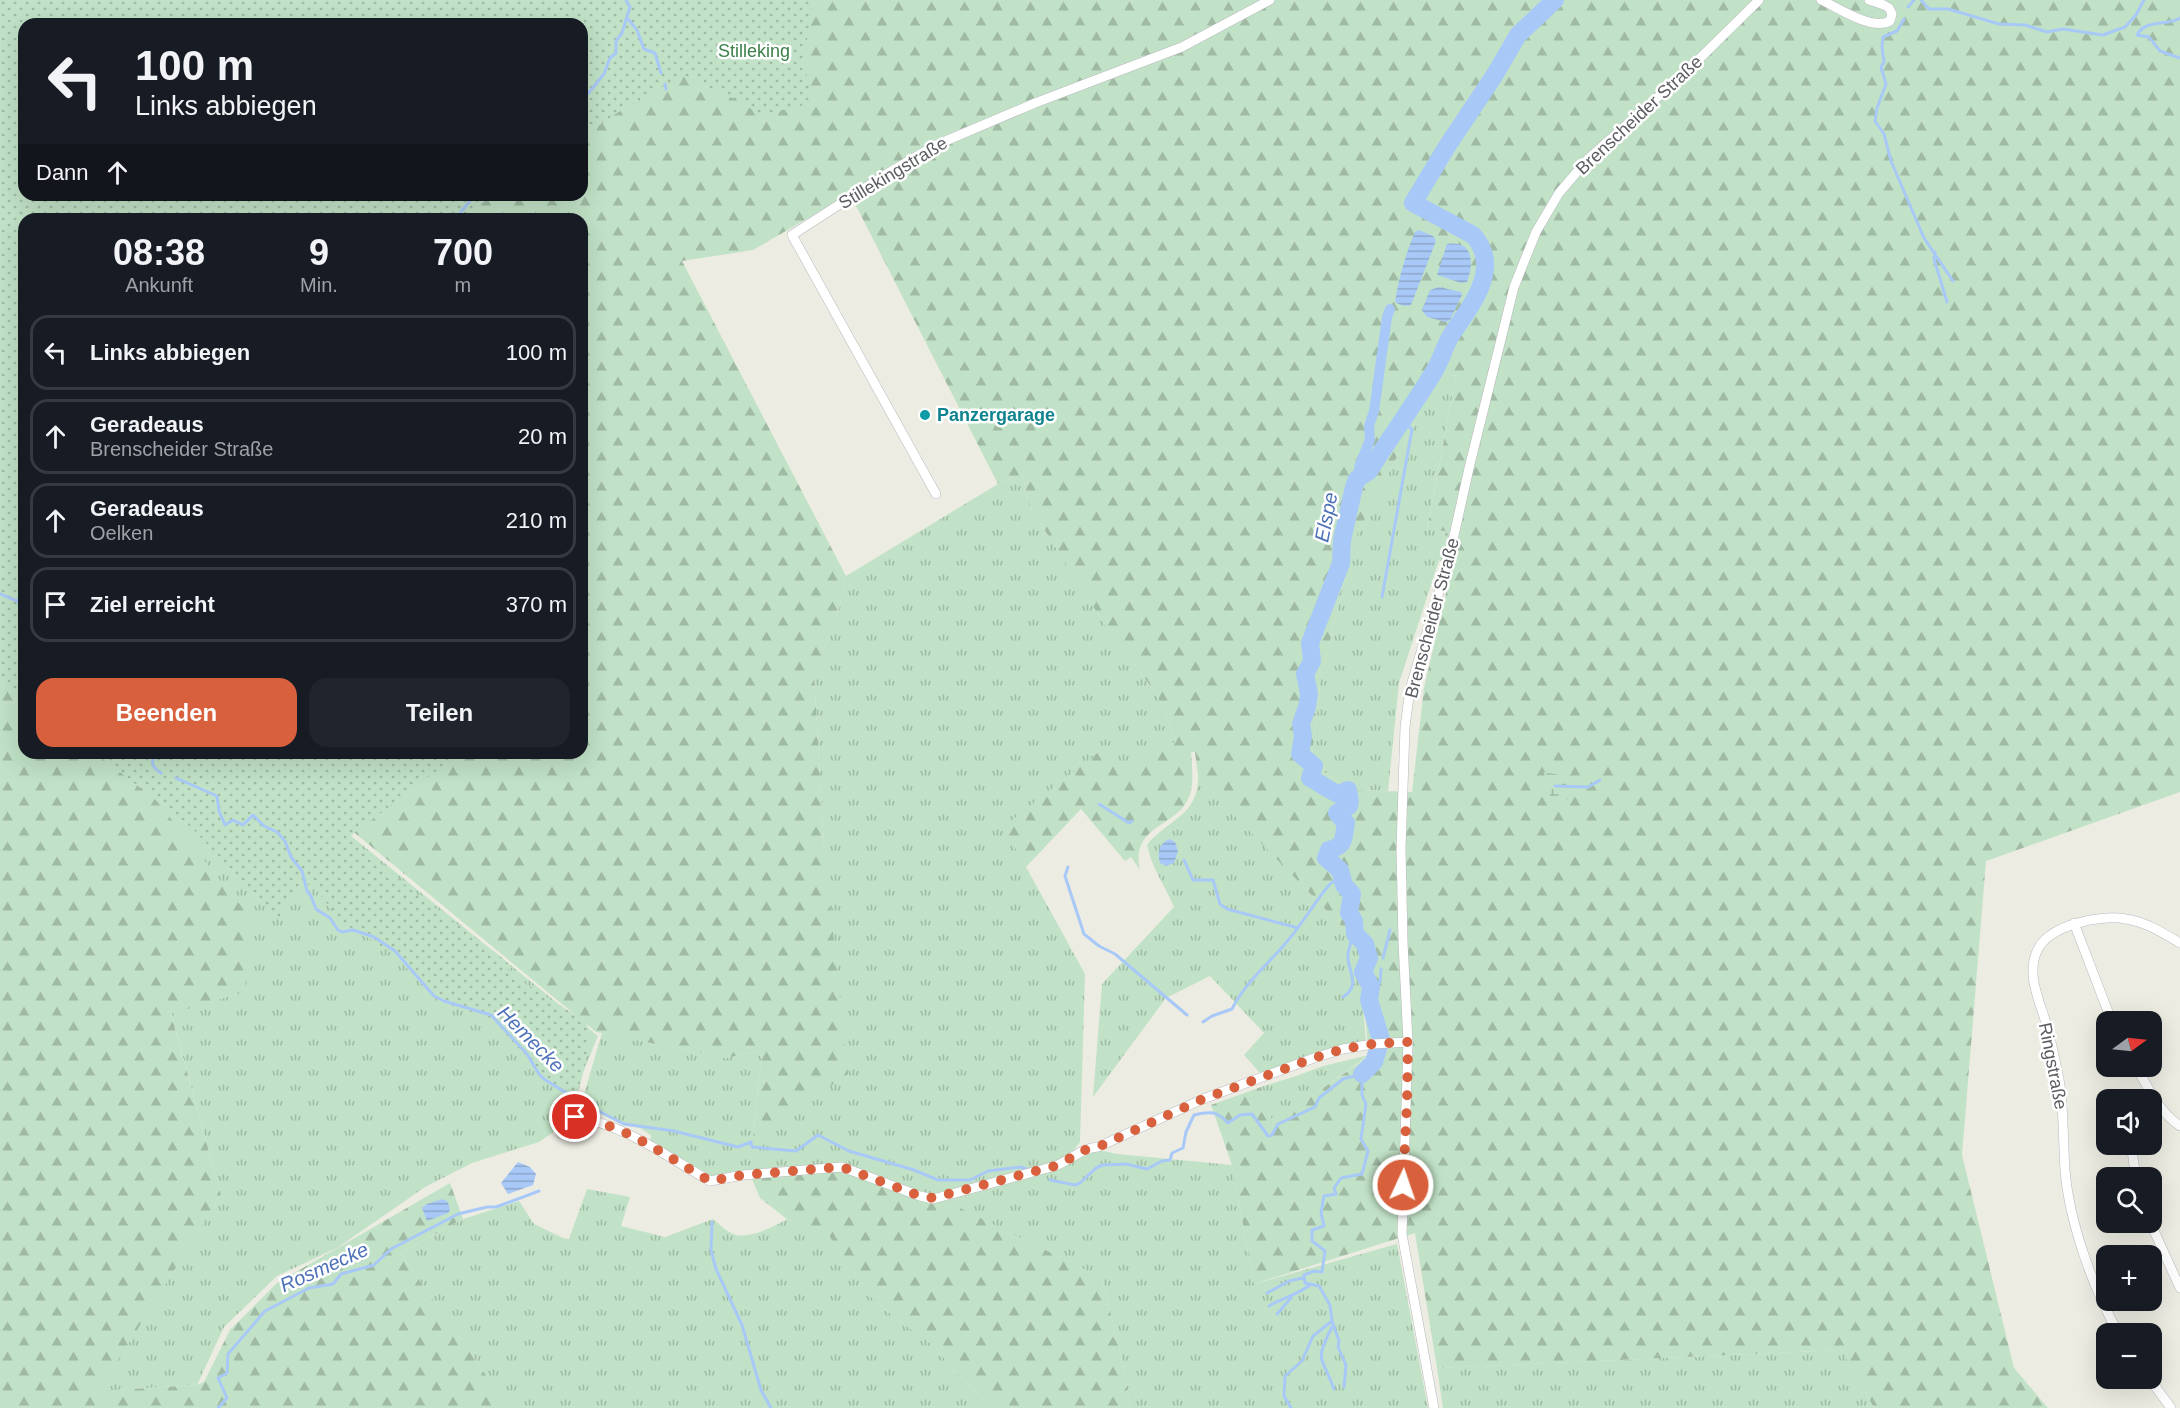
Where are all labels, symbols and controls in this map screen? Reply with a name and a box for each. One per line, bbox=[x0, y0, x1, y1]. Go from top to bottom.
park label: Stilleking bbox=[718, 41, 790, 61]
icon: left bbox=[36, 42, 114, 120]
text: 100 m bbox=[135, 42, 254, 89]
street label: Brenscheider Straße bbox=[1572, 51, 1706, 179]
text: Links abbiegen bbox=[135, 91, 317, 121]
street label: Stillekingstraße bbox=[835, 133, 951, 213]
icon: ahead bbox=[101, 156, 134, 189]
text: Dann bbox=[36, 160, 89, 185]
text: 08:38 bbox=[113, 232, 205, 273]
text: 9 bbox=[309, 232, 329, 273]
text: 700 bbox=[433, 232, 493, 273]
text: Ankunft bbox=[125, 274, 193, 296]
text: Min. bbox=[300, 274, 338, 296]
text: m bbox=[455, 274, 471, 296]
icon: left bbox=[39, 336, 72, 369]
text: Links abbiegen bbox=[90, 340, 250, 365]
text: 100 m bbox=[506, 340, 567, 365]
place label: Panzergarage bbox=[937, 405, 1055, 425]
marker: Panzergarage bbox=[918, 408, 932, 422]
text: Geradeaus bbox=[90, 412, 204, 437]
icon: ahead bbox=[39, 420, 72, 453]
text: 20 m bbox=[518, 424, 567, 449]
text: Brenscheider Straße bbox=[90, 438, 273, 460]
water label: Elspe bbox=[1310, 490, 1342, 544]
text: Geradeaus bbox=[90, 496, 204, 521]
icon: ahead bbox=[39, 504, 72, 537]
text: 210 m bbox=[506, 508, 567, 533]
text: Oelken bbox=[90, 522, 153, 544]
street label: Brenscheider Straße bbox=[1401, 536, 1463, 700]
icon: arrive bbox=[39, 588, 72, 621]
text: Ziel erreicht bbox=[90, 592, 215, 617]
text: 370 m bbox=[506, 592, 567, 617]
button: Beenden bbox=[36, 678, 297, 747]
button: Teilen bbox=[309, 678, 570, 747]
water label: Hemecke bbox=[493, 1001, 569, 1077]
north arrow bbox=[2096, 1011, 2162, 1077]
map controls bbox=[2096, 1011, 2162, 1389]
street label: Ringstraße bbox=[2035, 1021, 2071, 1111]
button: sound bbox=[2096, 1089, 2162, 1155]
pin bbox=[549, 1091, 600, 1142]
icon: arrive bbox=[558, 1100, 591, 1133]
position arrow bbox=[1371, 1153, 1435, 1217]
button: search bbox=[2096, 1167, 2162, 1233]
water label: Rosmecke bbox=[276, 1238, 372, 1296]
button: + bbox=[2096, 1245, 2162, 1311]
button: − bbox=[2096, 1323, 2162, 1389]

